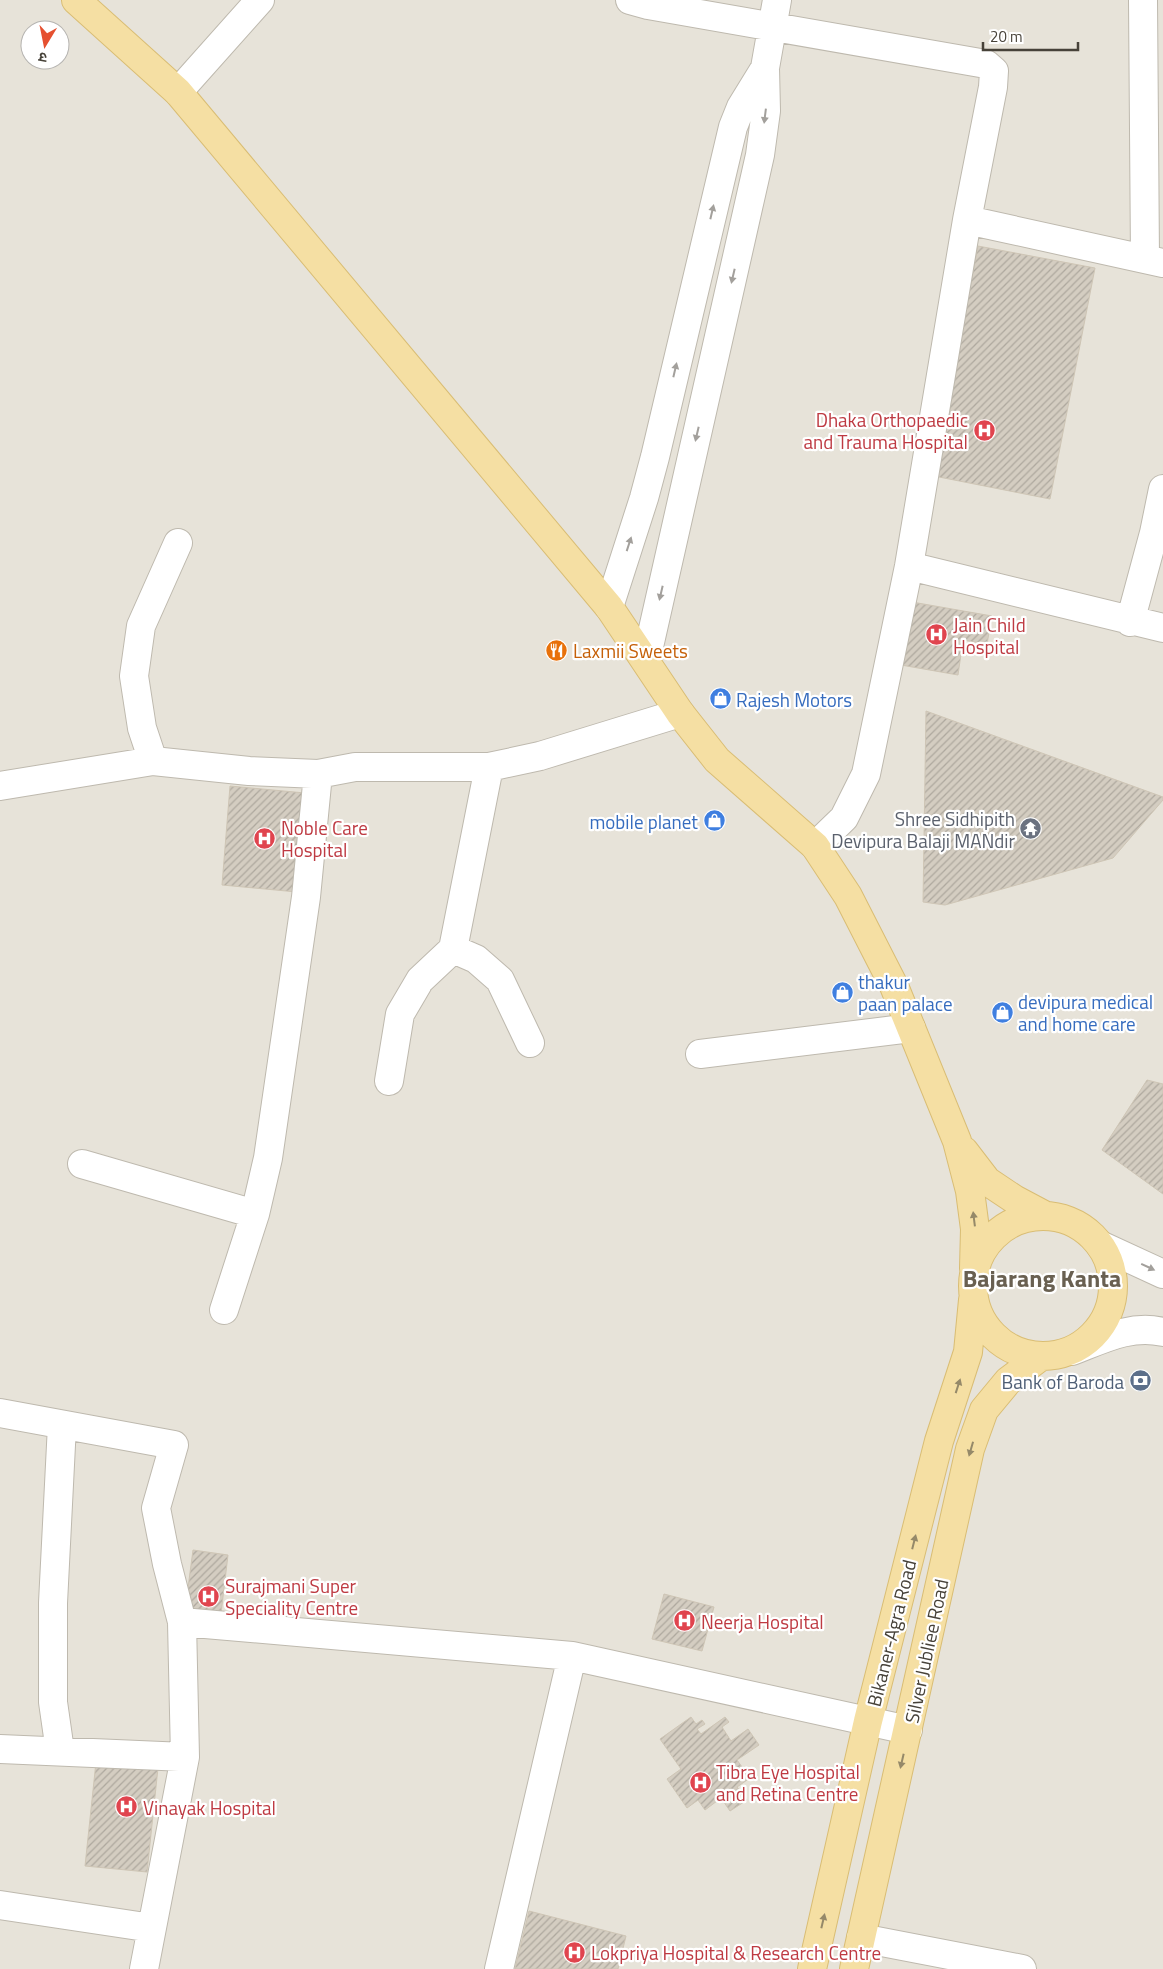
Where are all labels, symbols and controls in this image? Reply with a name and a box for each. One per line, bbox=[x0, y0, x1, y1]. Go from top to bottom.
north arrow bbox=[20, 20, 70, 70]
scale bar bbox=[983, 20, 1078, 52]
text: 20 m bbox=[990, 25, 1023, 48]
text: उ bbox=[36, 47, 49, 69]
one-way arrow bbox=[761, 109, 769, 125]
one-way arrow bbox=[708, 204, 716, 219]
one-way arrow bbox=[729, 268, 737, 283]
one-way arrow bbox=[671, 363, 679, 378]
place label: Dhaka Orthopaedic and Trauma Hospital bbox=[804, 405, 968, 456]
hospital icon: Dhaka Orthopaedic and Trauma Hospital bbox=[972, 418, 996, 442]
one-way arrow bbox=[693, 426, 701, 442]
one-way arrow bbox=[625, 536, 633, 551]
one-way arrow bbox=[657, 585, 665, 600]
place label: Jain Child Hospital bbox=[953, 610, 1026, 661]
hospital icon: Jain Child Hospital bbox=[925, 623, 949, 647]
place label: Laxmii Sweets bbox=[573, 636, 688, 665]
restaurant icon: Laxmii Sweets bbox=[545, 638, 569, 662]
place label: Rajesh Motors bbox=[736, 685, 852, 714]
shop icon: Rajesh Motors bbox=[708, 687, 732, 711]
place label: Shree Sidhipith Devipura Balaji MANdir bbox=[831, 804, 1015, 855]
place label: mobile planet bbox=[589, 807, 698, 836]
shop icon: mobile planet bbox=[702, 809, 726, 833]
place label: Noble Care Hospital bbox=[281, 813, 368, 864]
temple icon: Shree Sidhipith Devipura Balaji MANdir bbox=[1019, 817, 1043, 841]
hospital icon: Noble Care Hospital bbox=[253, 826, 277, 850]
place label: thakur paan palace bbox=[858, 967, 953, 1018]
shop icon: thakur paan palace bbox=[830, 980, 854, 1004]
place label: devipura medical and home care bbox=[1018, 987, 1153, 1038]
shop icon: devipura medical and home care bbox=[990, 1000, 1014, 1024]
one-way arrow bbox=[970, 1211, 978, 1227]
district label: Bajarang Kanta bbox=[963, 1260, 1121, 1296]
one-way arrow bbox=[1141, 1263, 1155, 1271]
place label: Bank of Baroda bbox=[1002, 1367, 1124, 1396]
bank icon: Bank of Baroda bbox=[1128, 1369, 1152, 1393]
one-way arrow bbox=[954, 1378, 962, 1393]
one-way arrow bbox=[966, 1442, 974, 1457]
one-way arrow bbox=[910, 1535, 918, 1550]
street label: Bikaner-Agra Road bbox=[859, 1557, 923, 1709]
place label: Surajmani Super Speciality Centre bbox=[225, 1571, 358, 1622]
street label: Silver Jubliee Road bbox=[897, 1576, 955, 1726]
hospital icon: Surajmani Super Speciality Centre bbox=[197, 1584, 221, 1608]
place label: Neerja Hospital bbox=[701, 1607, 824, 1636]
hospital icon: Neerja Hospital bbox=[673, 1609, 697, 1633]
one-way arrow bbox=[898, 1754, 906, 1769]
place label: Tibra Eye Hospital and Retina Centre bbox=[716, 1757, 860, 1808]
hospital icon: Tibra Eye Hospital and Retina Centre bbox=[688, 1770, 712, 1794]
place label: Vinayak Hospital bbox=[143, 1793, 276, 1822]
hospital icon: Vinayak Hospital bbox=[115, 1795, 139, 1819]
one-way arrow bbox=[819, 1914, 827, 1929]
place label: Lokpriya Hospital & Research Centre bbox=[591, 1938, 881, 1967]
hospital icon: Lokpriya Hospital & Research Centre bbox=[563, 1940, 587, 1964]

